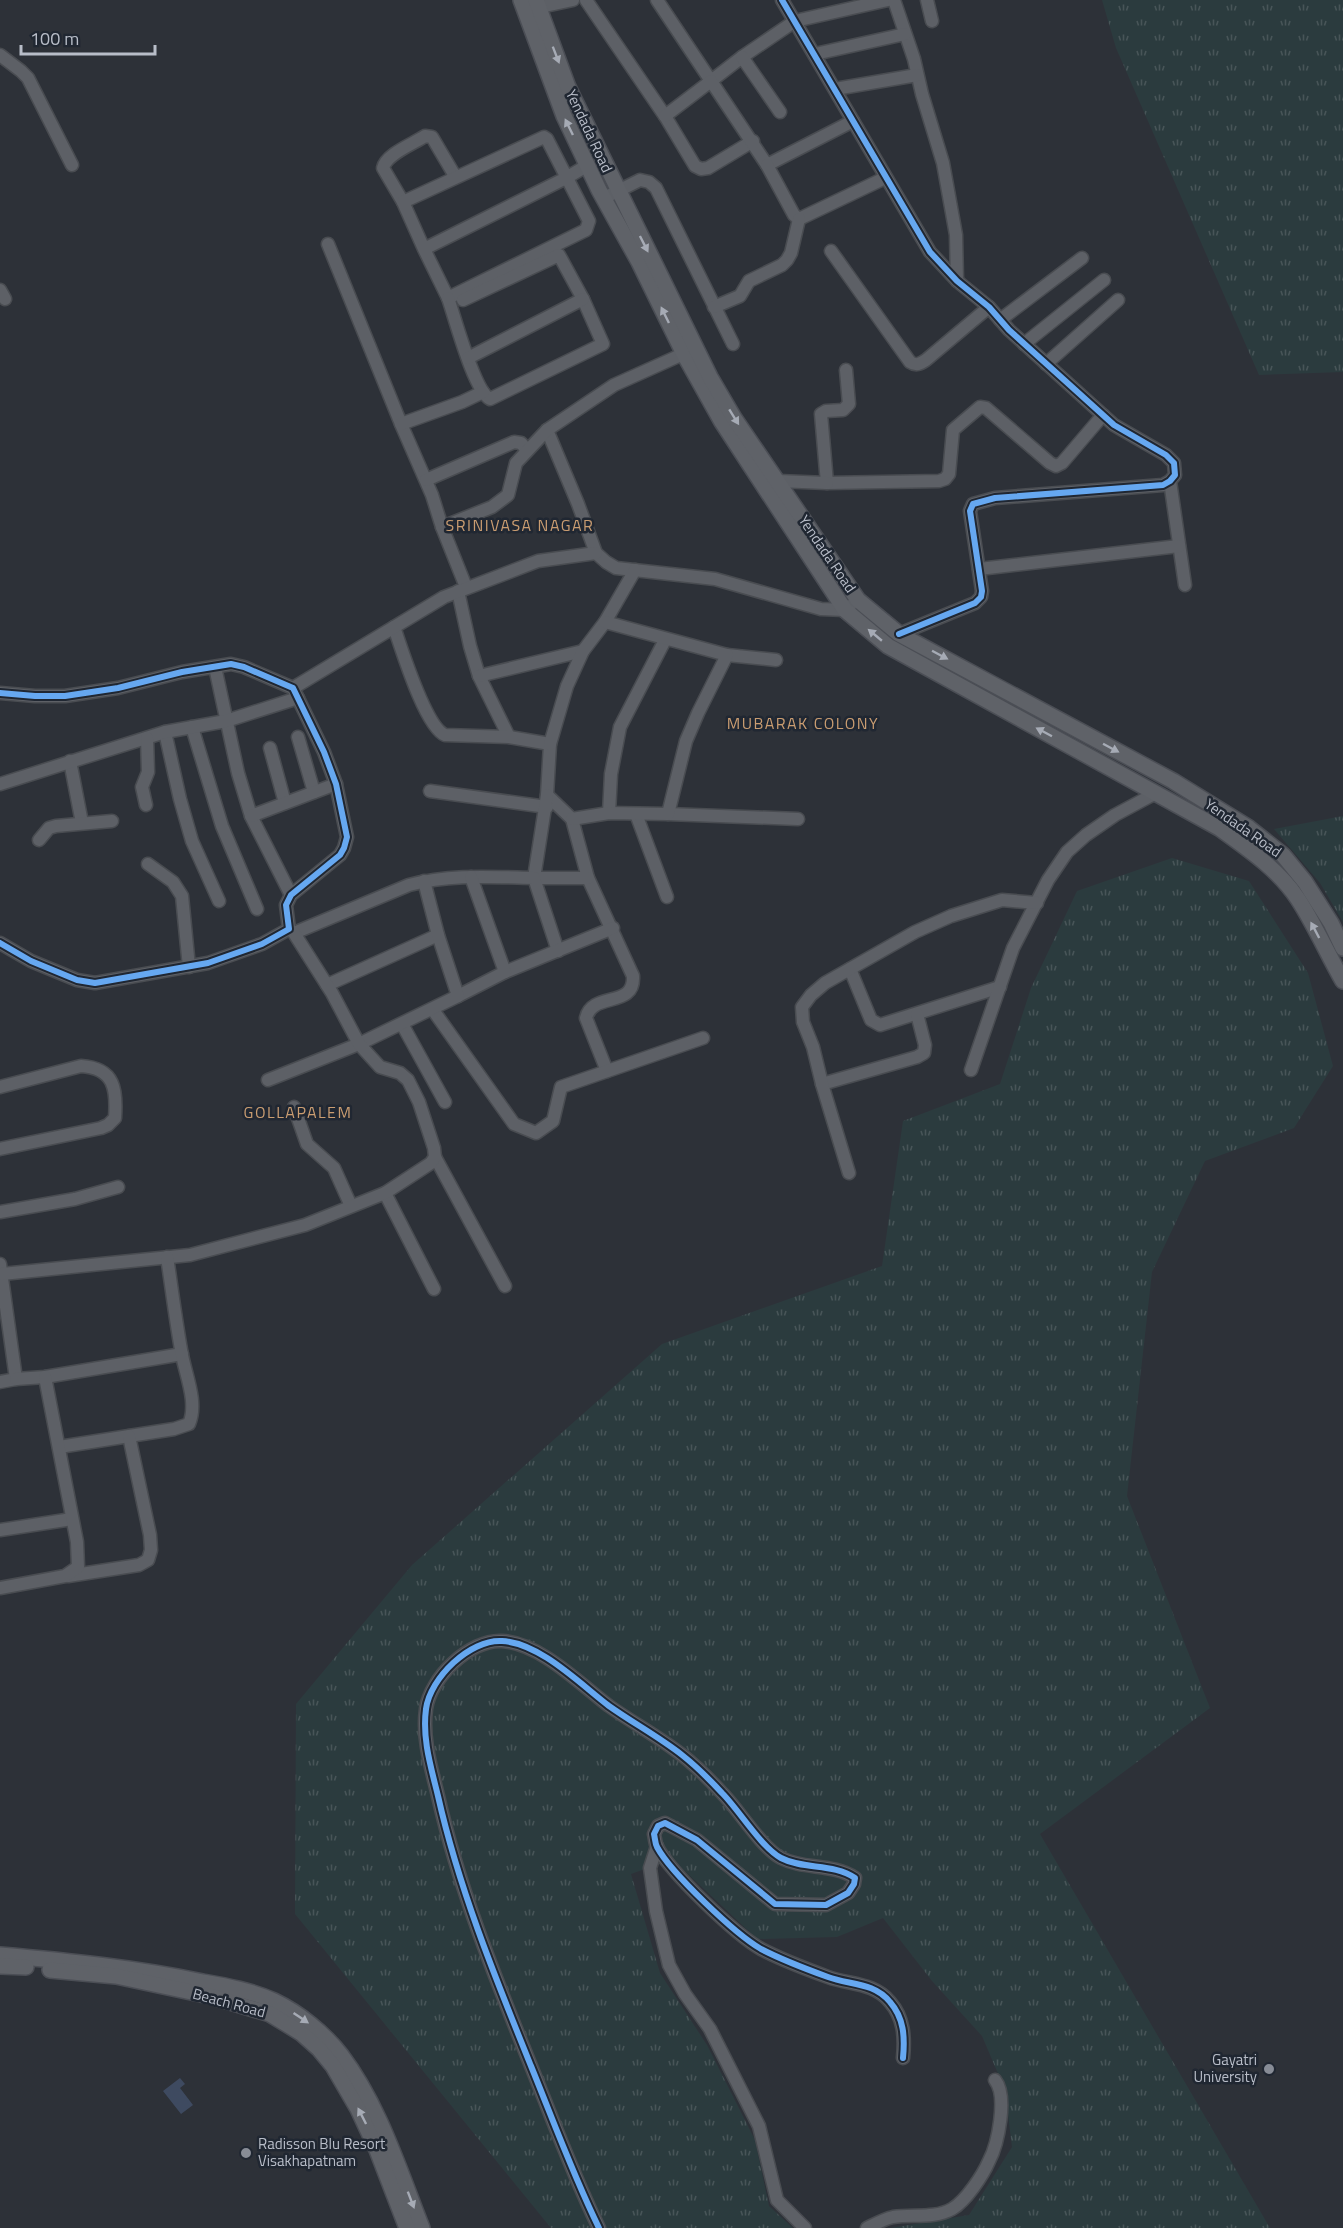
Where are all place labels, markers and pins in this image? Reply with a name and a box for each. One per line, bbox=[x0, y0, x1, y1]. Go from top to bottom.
place label: Gayatri University bbox=[1193, 2048, 1257, 2088]
marker: Gayatri University bbox=[1262, 2062, 1276, 2076]
place label: Radisson Blu Resort Visakhapatnam bbox=[258, 2132, 386, 2172]
marker: Radisson Blu Resort Visakhapatnam bbox=[239, 2146, 253, 2160]

